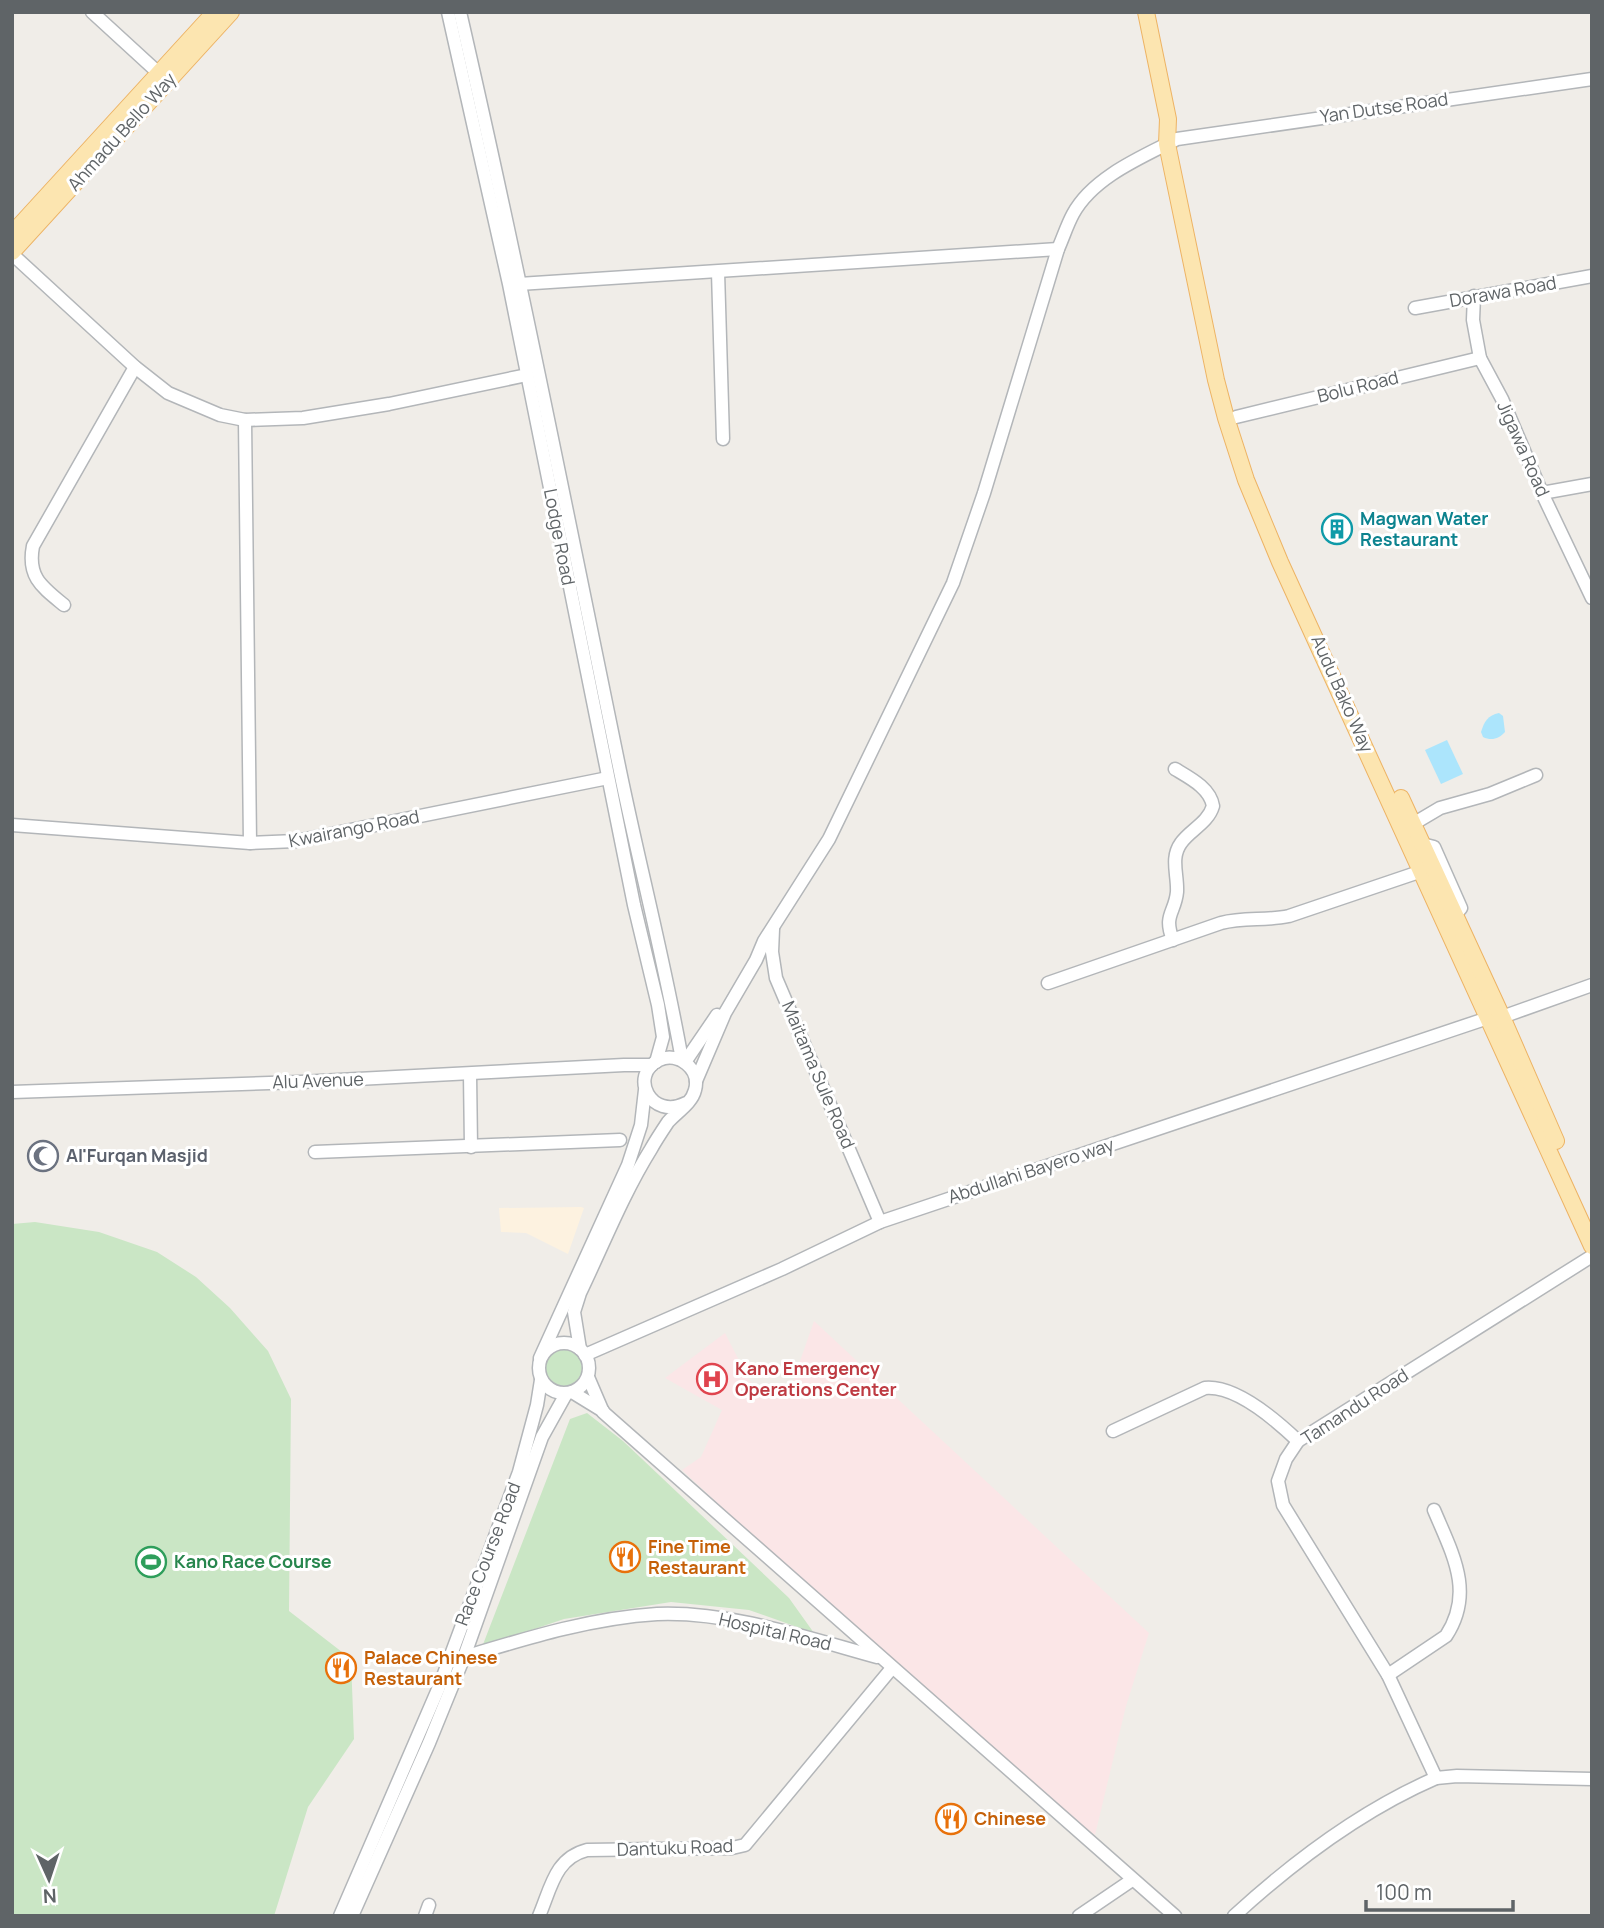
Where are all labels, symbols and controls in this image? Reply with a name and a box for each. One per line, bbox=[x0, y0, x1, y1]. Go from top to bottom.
street label: Ahmadu Bello Way bbox=[62, 67, 181, 196]
street label: Yan Dutse Road bbox=[1318, 86, 1449, 128]
street label: Dorawa Road bbox=[1448, 270, 1558, 312]
street label: Bolu Road bbox=[1315, 364, 1401, 408]
street label: Jigawa Road bbox=[1492, 397, 1556, 500]
street label: Lodge Road bbox=[539, 486, 581, 587]
place label: Magwan Water Restaurant bbox=[1360, 506, 1488, 551]
building icon: Magwan Water Restaurant bbox=[1320, 512, 1354, 546]
street label: Audu Bako Way bbox=[1306, 631, 1380, 757]
street label: Kwairango Road bbox=[286, 804, 421, 852]
street label: Maitama Sule Road bbox=[777, 997, 861, 1152]
street label: Alu Avenue bbox=[272, 1066, 364, 1094]
street label: Abdullahi Bayero way bbox=[945, 1132, 1117, 1208]
mosque icon: Al'Furqan Masjid bbox=[26, 1139, 60, 1173]
place label: Al'Furqan Masjid bbox=[66, 1143, 208, 1167]
place label: Kano Emergency Operations Center bbox=[735, 1356, 897, 1401]
hospital icon: Kano Emergency Operations Center bbox=[695, 1362, 729, 1396]
street label: Tamandu Road bbox=[1296, 1363, 1413, 1450]
street label: Race Course Road bbox=[449, 1479, 525, 1629]
place label: Fine Time Restaurant bbox=[648, 1534, 746, 1579]
restaurant icon: Fine Time Restaurant bbox=[608, 1540, 642, 1574]
sports icon: Kano Race Course bbox=[134, 1545, 168, 1579]
place label: Kano Race Course bbox=[174, 1549, 332, 1573]
street label: Hospital Road bbox=[717, 1606, 834, 1656]
place label: Palace Chinese Restaurant bbox=[364, 1645, 498, 1690]
restaurant icon: Palace Chinese Restaurant bbox=[324, 1651, 358, 1685]
restaurant icon: Chinese bbox=[934, 1802, 968, 1836]
place label: Chinese bbox=[974, 1806, 1046, 1830]
street label: Dantuku Road bbox=[616, 1833, 734, 1861]
north arrow bbox=[14, 1844, 84, 1914]
scale bar bbox=[1366, 1868, 1513, 1912]
text: 100 m bbox=[1376, 1878, 1432, 1906]
text: N bbox=[42, 1883, 57, 1909]

